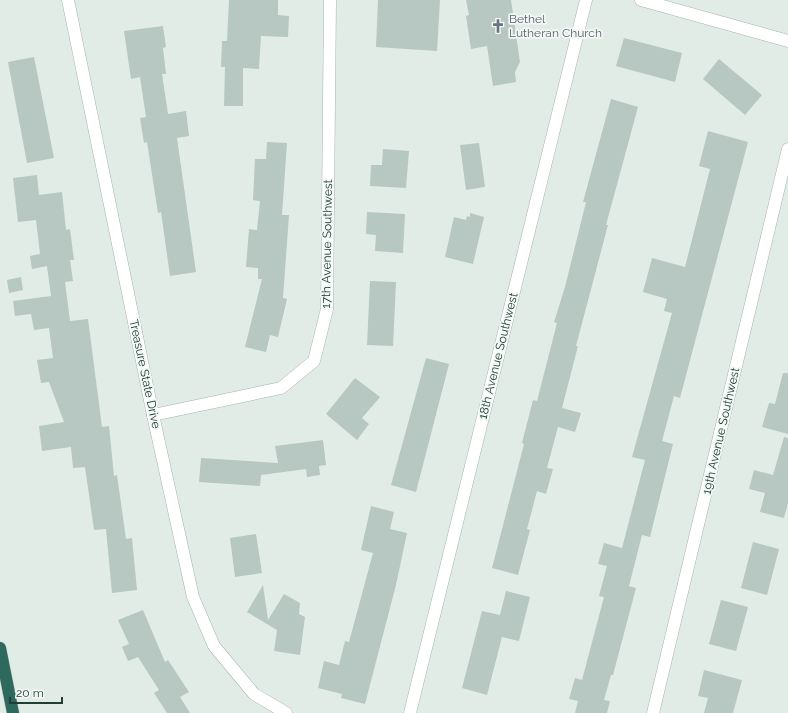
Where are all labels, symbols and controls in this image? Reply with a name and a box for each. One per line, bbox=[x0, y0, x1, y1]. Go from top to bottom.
place label: Bethel Lutheran Church bbox=[509, 12, 602, 40]
church icon: Bethel Lutheran Church bbox=[490, 18, 506, 34]
street label: 17th Avenue Southwest bbox=[319, 179, 335, 309]
street label: 18th Avenue Southwest bbox=[475, 291, 521, 421]
street label: Treasure State Drive bbox=[127, 318, 163, 430]
street label: 19th Avenue Southwest bbox=[700, 366, 742, 496]
scale bar bbox=[10, 679, 62, 705]
text: 20 m bbox=[16, 686, 44, 700]

